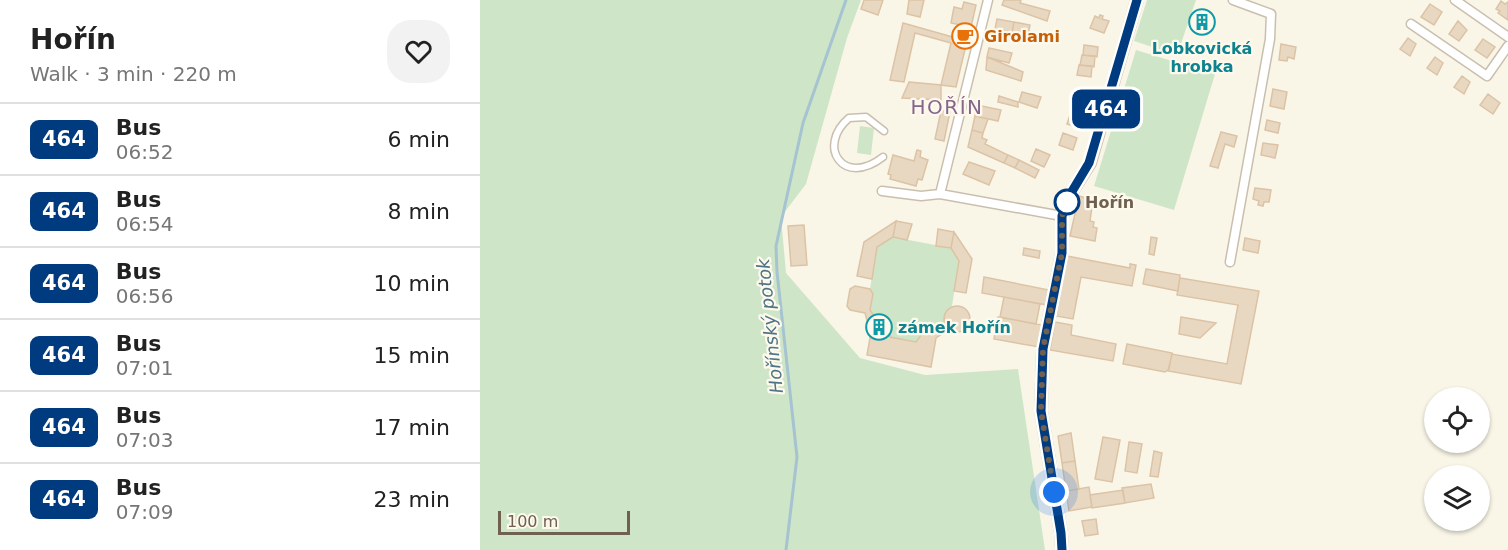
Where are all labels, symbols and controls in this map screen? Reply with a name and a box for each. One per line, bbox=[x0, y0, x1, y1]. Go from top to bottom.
building icon: Lobkovická hrobka bbox=[1187, 7, 1217, 37]
button: heart bbox=[387, 20, 450, 83]
cafe icon: Girolami bbox=[950, 21, 980, 51]
text: Hořín bbox=[30, 23, 116, 56]
place label: Girolami bbox=[984, 27, 1060, 46]
place label: Lobkovická hrobka bbox=[1152, 39, 1252, 76]
text: Walk · 3 min · 220 m bbox=[30, 62, 237, 86]
line badge: 464 bbox=[1072, 90, 1140, 128]
district label: HOŘÍN bbox=[910, 95, 984, 119]
text: 464 bbox=[1084, 97, 1128, 121]
text: Bus bbox=[116, 115, 161, 140]
text: 464 bbox=[42, 127, 86, 151]
text: 6 min bbox=[388, 127, 450, 152]
text: 06:52 bbox=[116, 140, 173, 164]
text: Bus bbox=[116, 187, 161, 212]
marker: Hořín bbox=[1054, 189, 1080, 215]
place label: Hořín bbox=[1085, 193, 1134, 212]
text: 464 bbox=[42, 199, 86, 223]
text: 8 min bbox=[388, 199, 450, 224]
text: 06:54 bbox=[116, 212, 173, 236]
water label: Hořínský potok bbox=[752, 256, 787, 395]
text: Bus bbox=[116, 259, 161, 284]
text: 464 bbox=[42, 271, 86, 295]
text: 10 min bbox=[374, 271, 450, 296]
text: 06:56 bbox=[116, 284, 173, 308]
building icon: zámek Hořín bbox=[864, 312, 894, 342]
place label: zámek Hořín bbox=[898, 318, 1011, 337]
text: Bus bbox=[116, 331, 161, 356]
text: 464 bbox=[42, 343, 86, 367]
text: 15 min bbox=[374, 343, 450, 368]
text: 07:01 bbox=[116, 356, 173, 380]
map controls bbox=[1424, 387, 1490, 531]
button: locate bbox=[1424, 387, 1490, 453]
text: Bus bbox=[116, 403, 161, 428]
text: 464 bbox=[42, 415, 86, 439]
text: 17 min bbox=[374, 415, 450, 440]
text: 07:03 bbox=[116, 428, 173, 452]
button: layers bbox=[1424, 465, 1490, 531]
text: Bus bbox=[116, 475, 161, 500]
your location bbox=[1039, 477, 1069, 507]
text: 464 bbox=[42, 487, 86, 511]
text: 23 min bbox=[374, 487, 450, 512]
text: 07:09 bbox=[116, 500, 173, 524]
scale bar bbox=[498, 508, 630, 536]
text: 100 m bbox=[507, 512, 558, 531]

